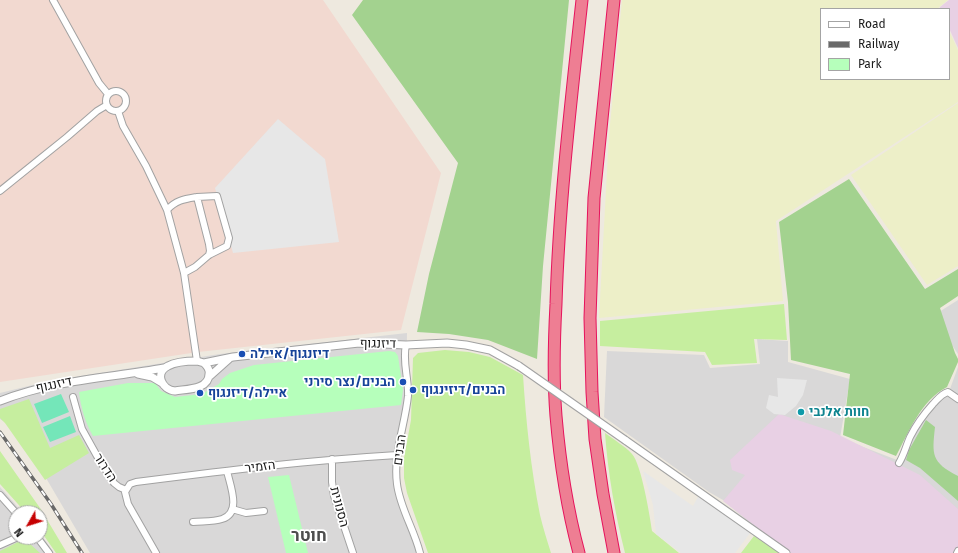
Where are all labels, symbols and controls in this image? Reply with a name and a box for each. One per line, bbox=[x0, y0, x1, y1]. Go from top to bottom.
legend bbox=[820, 8, 950, 80]
text: Road bbox=[858, 17, 886, 31]
text: Railway bbox=[858, 37, 899, 51]
text: Park bbox=[858, 57, 882, 71]
street label: דיזנגוף bbox=[360, 336, 396, 352]
place label: דיזנגוף/איילה bbox=[250, 346, 329, 362]
marker: דיזנגוף/איילה bbox=[237, 349, 247, 359]
street label: דיזנגוף bbox=[34, 374, 74, 396]
place label: הבנים/נצר סירני bbox=[304, 374, 395, 390]
marker: הבנים/נצר סירני bbox=[398, 377, 408, 387]
place label: הבנים/דיזינגוף bbox=[421, 382, 505, 398]
place label: איילה/דיזנגוף bbox=[208, 385, 287, 401]
marker: הבנים/דיזינגוף bbox=[408, 385, 418, 395]
marker: איילה/דיזנגוף bbox=[195, 388, 205, 398]
place label: חוות אלנבי bbox=[809, 404, 869, 420]
marker: חוות אלנבי bbox=[796, 407, 806, 417]
street label: הבנים bbox=[390, 433, 410, 467]
street label: הדרור bbox=[90, 451, 120, 485]
street label: הזמיר bbox=[244, 457, 276, 477]
street label: הסנונית bbox=[326, 485, 352, 529]
north arrow bbox=[8, 505, 48, 545]
text: N bbox=[12, 525, 26, 539]
district label: חוטר bbox=[291, 526, 327, 546]

